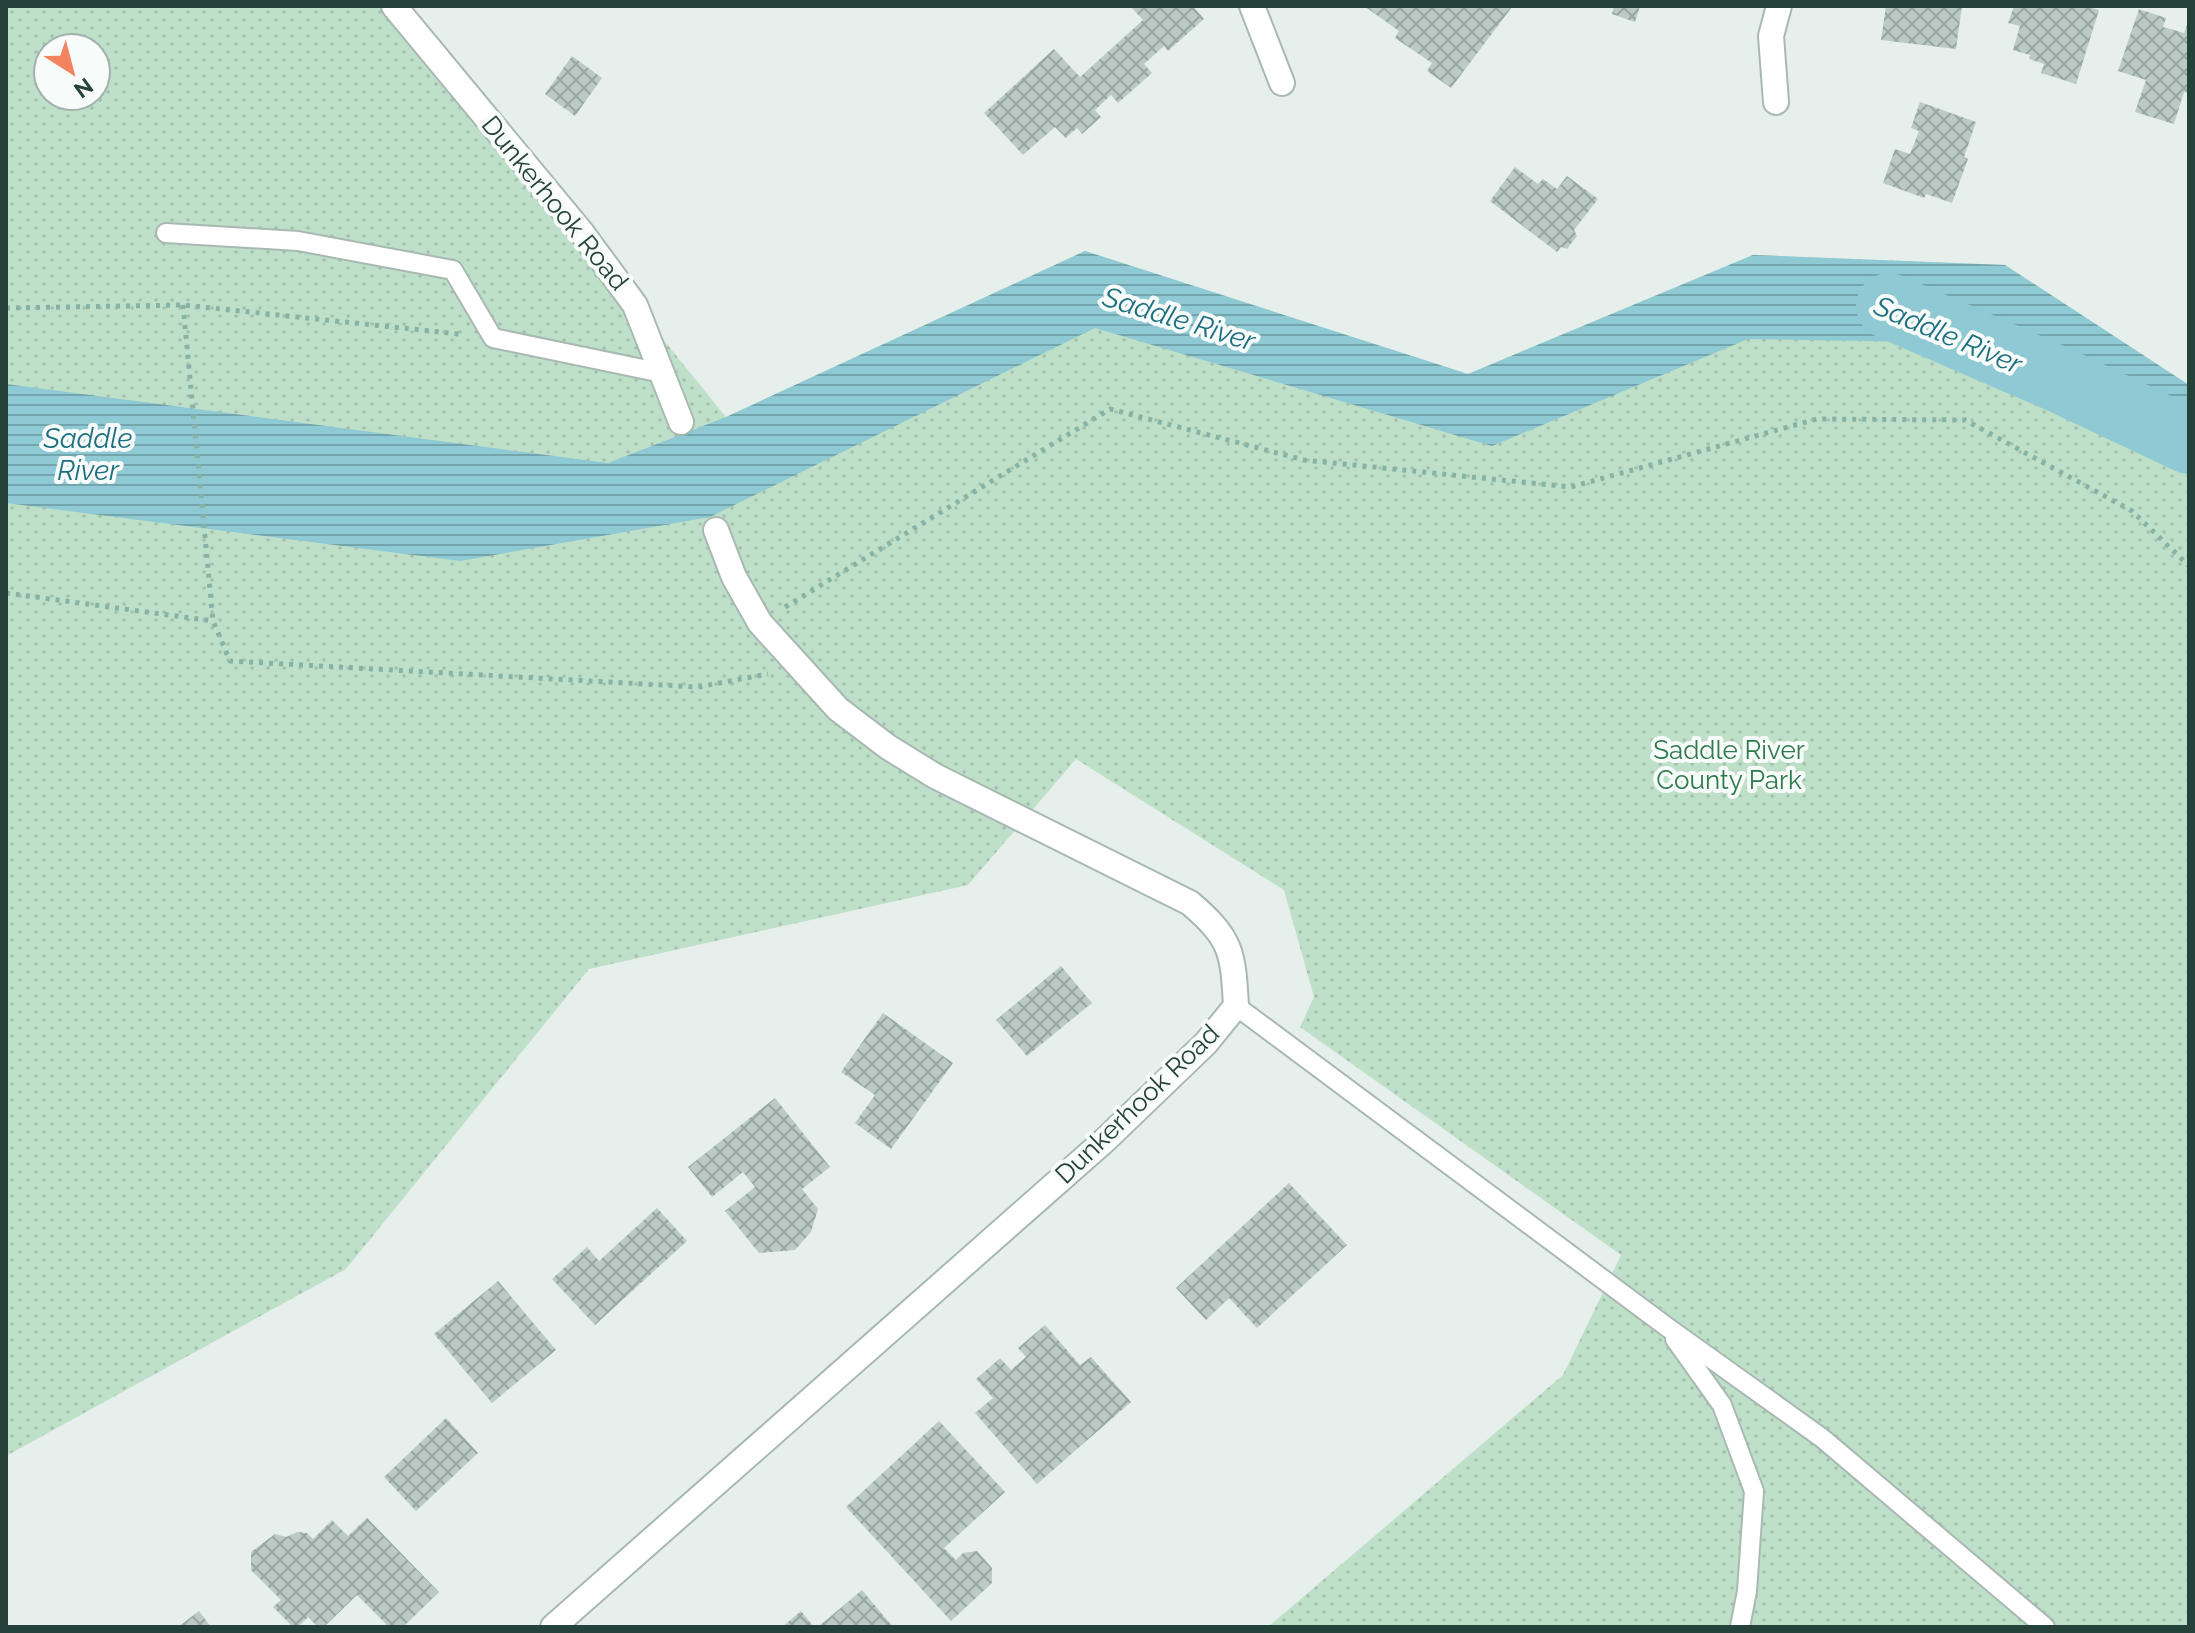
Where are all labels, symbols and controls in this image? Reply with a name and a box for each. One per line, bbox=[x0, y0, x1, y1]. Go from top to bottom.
north arrow bbox=[32, 32, 112, 112]
text: N bbox=[69, 73, 98, 104]
street label: Dunkerhook Road bbox=[476, 110, 634, 296]
water label: Saddle River bbox=[1098, 280, 1260, 358]
water label: Saddle River bbox=[1868, 289, 2028, 381]
water label: Saddle River bbox=[43, 422, 132, 487]
park label: Saddle River County Park bbox=[1653, 735, 1805, 795]
street label: Dunkerhook Road bbox=[1049, 1018, 1225, 1190]

